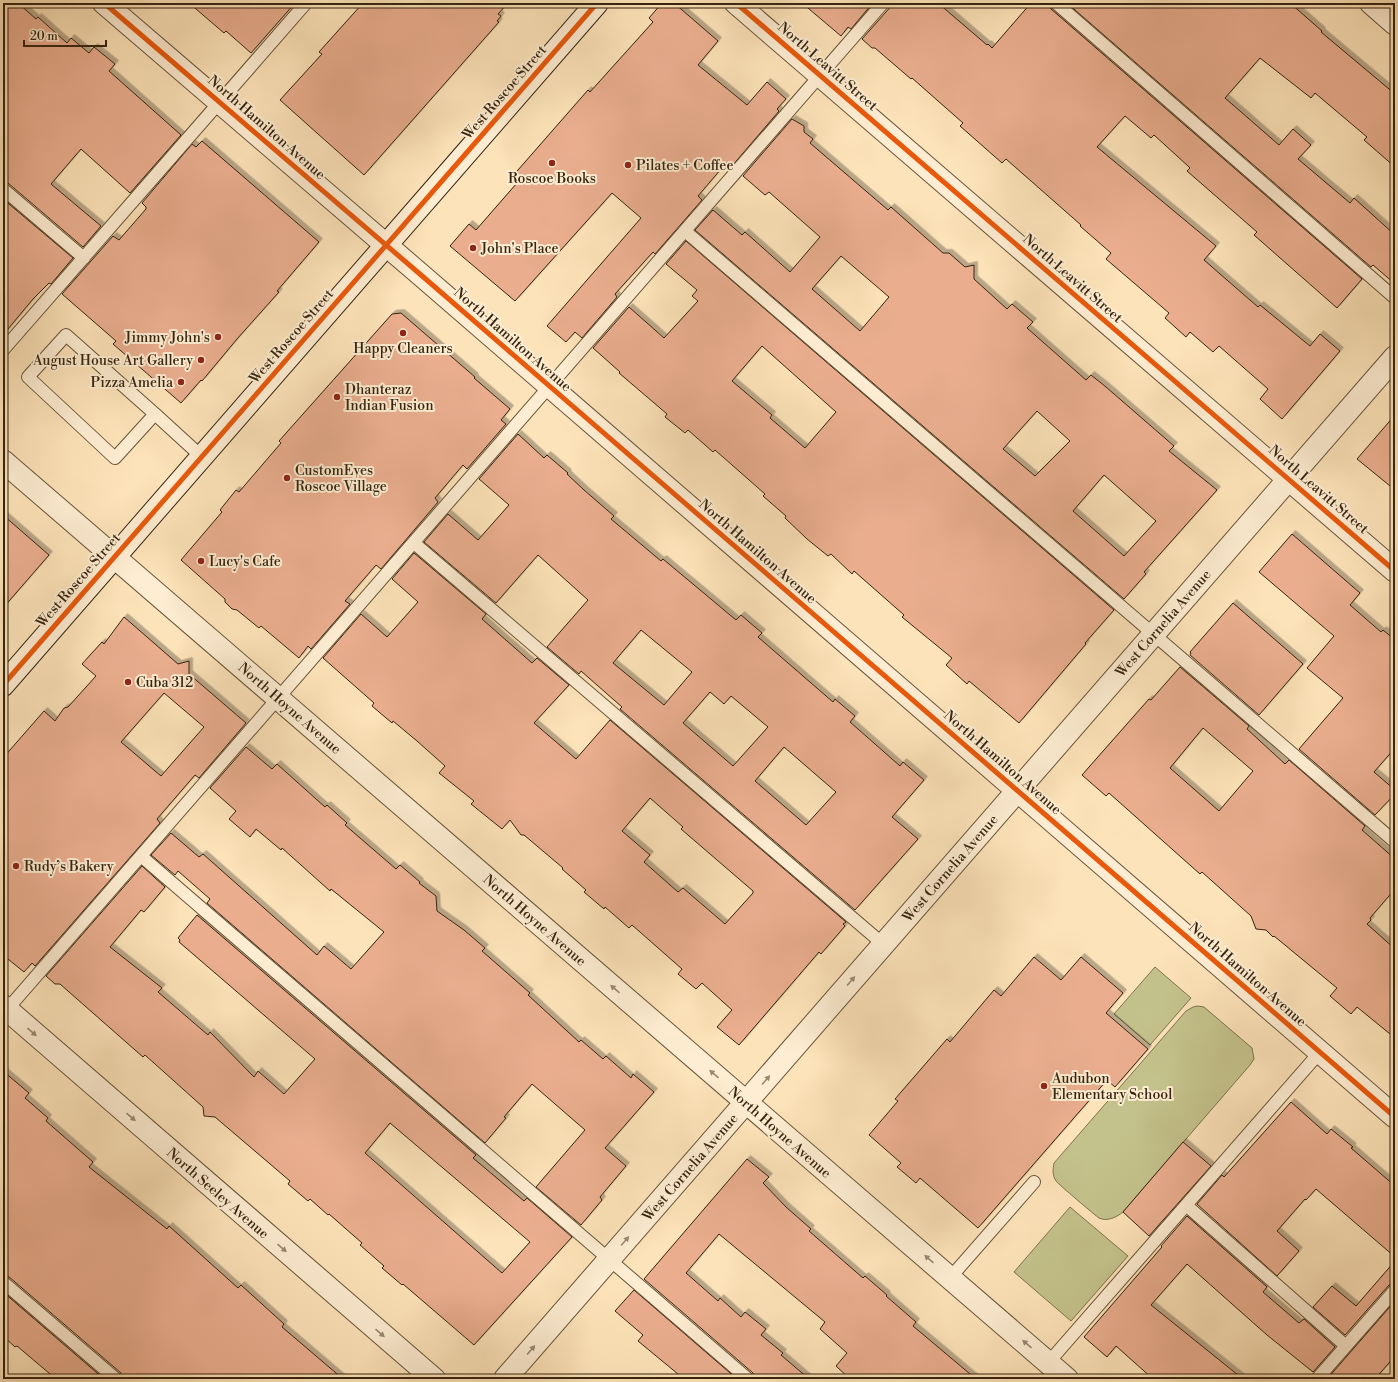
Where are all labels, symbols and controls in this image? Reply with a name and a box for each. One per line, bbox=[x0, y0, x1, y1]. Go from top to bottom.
street label: North Leavitt Street bbox=[774, 18, 881, 115]
scale bar bbox=[24, 22, 106, 48]
text: 20 m bbox=[30, 29, 58, 44]
street label: West Roscoe Street bbox=[458, 42, 551, 144]
street label: North Hamilton Avenue bbox=[204, 72, 329, 184]
place label: Pilates + Coffee bbox=[636, 157, 734, 175]
marker: Roscoe Books bbox=[547, 158, 557, 168]
marker: Pilates + Coffee bbox=[623, 160, 633, 170]
place label: Roscoe Books bbox=[508, 170, 596, 188]
street label: North Leavitt Street bbox=[1019, 230, 1126, 327]
place label: John's Place bbox=[480, 240, 559, 258]
marker: John's Place bbox=[468, 243, 478, 253]
street label: North Hamilton Avenue bbox=[450, 284, 575, 396]
street label: West Roscoe Street bbox=[245, 286, 338, 388]
marker: Happy Cleaners bbox=[398, 328, 408, 338]
place label: Jimmy John's bbox=[124, 329, 210, 347]
marker: Jimmy John's bbox=[213, 332, 223, 342]
place label: Happy Cleaners bbox=[353, 340, 453, 358]
place label: August House Art Gallery bbox=[32, 352, 193, 370]
marker: August House Art Gallery bbox=[196, 355, 206, 365]
place label: Pizza Amelia bbox=[91, 374, 174, 392]
marker: Pizza Amelia bbox=[176, 377, 186, 387]
place label: Dhanteraz Indian Fusion bbox=[345, 381, 434, 415]
marker: Dhanteraz Indian Fusion bbox=[332, 392, 342, 402]
street label: North Leavitt Street bbox=[1265, 441, 1372, 538]
place label: CustomEyes Roscoe Village bbox=[295, 462, 387, 496]
marker: CustomEyes Roscoe Village bbox=[282, 473, 292, 483]
street label: North Hamilton Avenue bbox=[695, 496, 820, 608]
street label: West Roscoe Street bbox=[32, 530, 125, 632]
place label: Lucy's Cafe bbox=[209, 553, 281, 571]
marker: Lucy's Cafe bbox=[196, 556, 206, 566]
street label: West Cornelia Avenue bbox=[1111, 566, 1215, 682]
street label: North Hoyne Avenue bbox=[234, 659, 345, 759]
place label: Cuba 312 bbox=[136, 674, 193, 692]
marker: Cuba 312 bbox=[123, 677, 133, 687]
street label: North Hamilton Avenue bbox=[940, 707, 1065, 819]
street label: West Cornelia Avenue bbox=[898, 811, 1002, 927]
place label: Rudy’s Bakery bbox=[24, 858, 114, 876]
marker: Rudy’s Bakery bbox=[11, 861, 21, 871]
street label: North Hoyne Avenue bbox=[479, 871, 590, 971]
street label: North Hamilton Avenue bbox=[1185, 919, 1310, 1031]
one-way arrow bbox=[847, 976, 856, 987]
one-way arrow bbox=[610, 984, 620, 994]
one-way arrow bbox=[28, 1027, 37, 1036]
one-way arrow bbox=[709, 1070, 718, 1079]
place label: Audubon Elementary School bbox=[1051, 1070, 1172, 1104]
one-way arrow bbox=[761, 1075, 770, 1084]
marker: Audubon Elementary School bbox=[1039, 1081, 1049, 1091]
street label: North Hoyne Avenue bbox=[724, 1083, 835, 1183]
street label: West Cornelia Avenue bbox=[638, 1110, 742, 1226]
one-way arrow bbox=[126, 1112, 136, 1122]
street label: North Seeley Avenue bbox=[162, 1144, 272, 1243]
one-way arrow bbox=[621, 1236, 630, 1246]
one-way arrow bbox=[277, 1243, 287, 1252]
one-way arrow bbox=[923, 1255, 934, 1264]
one-way arrow bbox=[376, 1328, 385, 1337]
one-way arrow bbox=[1022, 1340, 1032, 1349]
one-way arrow bbox=[526, 1344, 535, 1355]

